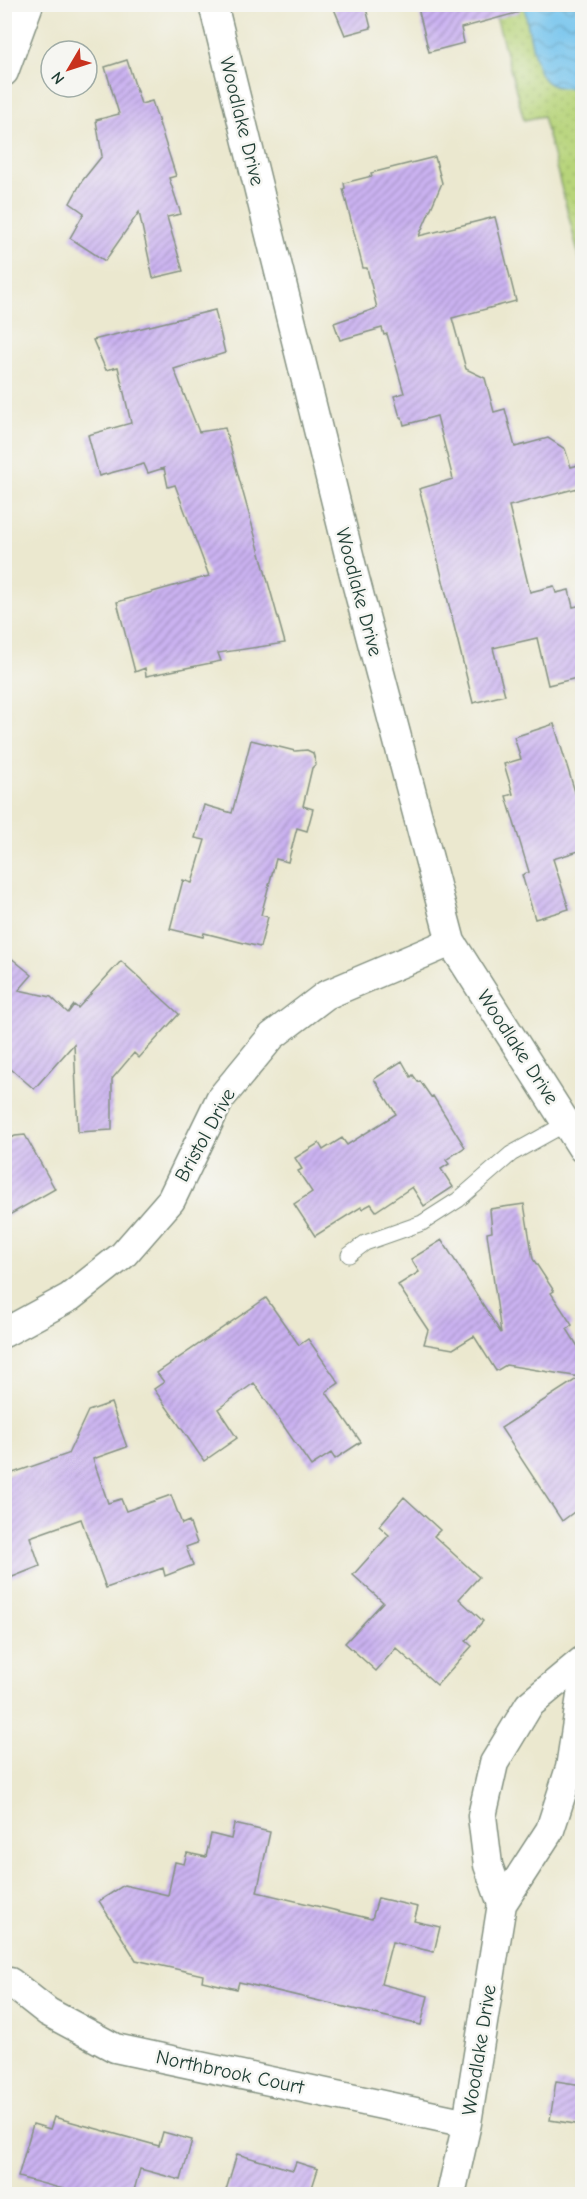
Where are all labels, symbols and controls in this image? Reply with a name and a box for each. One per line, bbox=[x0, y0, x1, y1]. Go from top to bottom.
north arrow bbox=[39, 39, 99, 99]
street label: Woodlake Drive bbox=[215, 54, 269, 188]
text: N bbox=[48, 68, 68, 88]
street label: Woodlake Drive bbox=[331, 525, 387, 659]
street label: Woodlake Drive bbox=[472, 985, 564, 1109]
street label: Bristol Drive bbox=[170, 1084, 240, 1186]
street label: Woodlake Drive bbox=[457, 1983, 501, 2117]
street label: Northbrook Court bbox=[154, 2045, 307, 2099]

